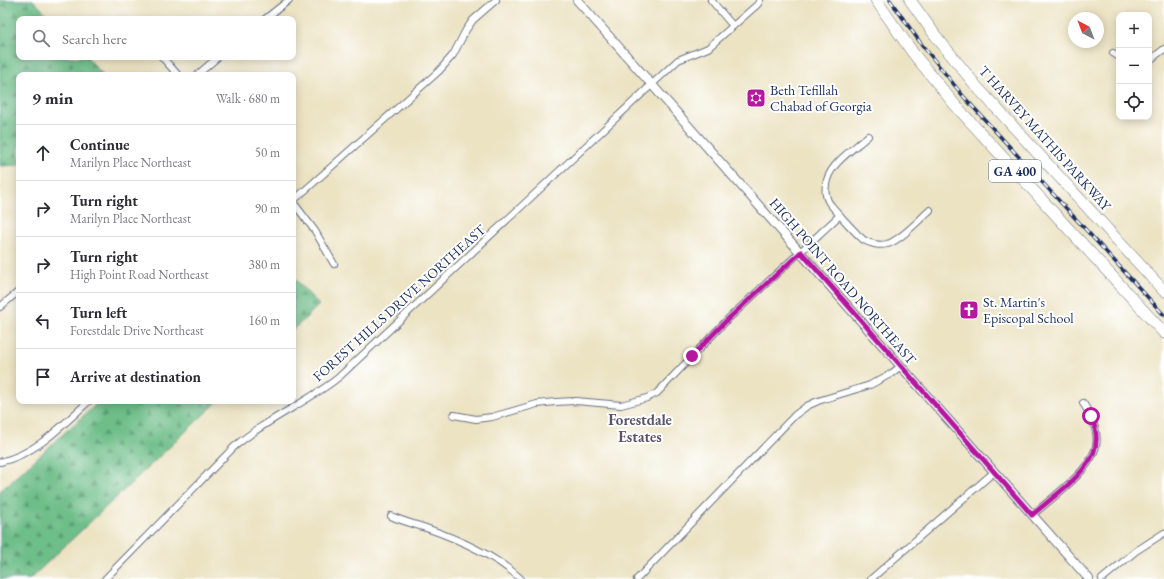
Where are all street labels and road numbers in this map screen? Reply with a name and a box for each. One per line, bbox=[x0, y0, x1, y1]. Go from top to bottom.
street label: T HARVEY MATHIS PARKWAY bbox=[975, 62, 1116, 215]
road number: GA 400 bbox=[989, 160, 1041, 182]
street label: HIGH POINT ROAD NORTHEAST bbox=[766, 194, 921, 368]
street label: FOREST HILLS DRIVE NORTHEAST bbox=[309, 220, 490, 385]

